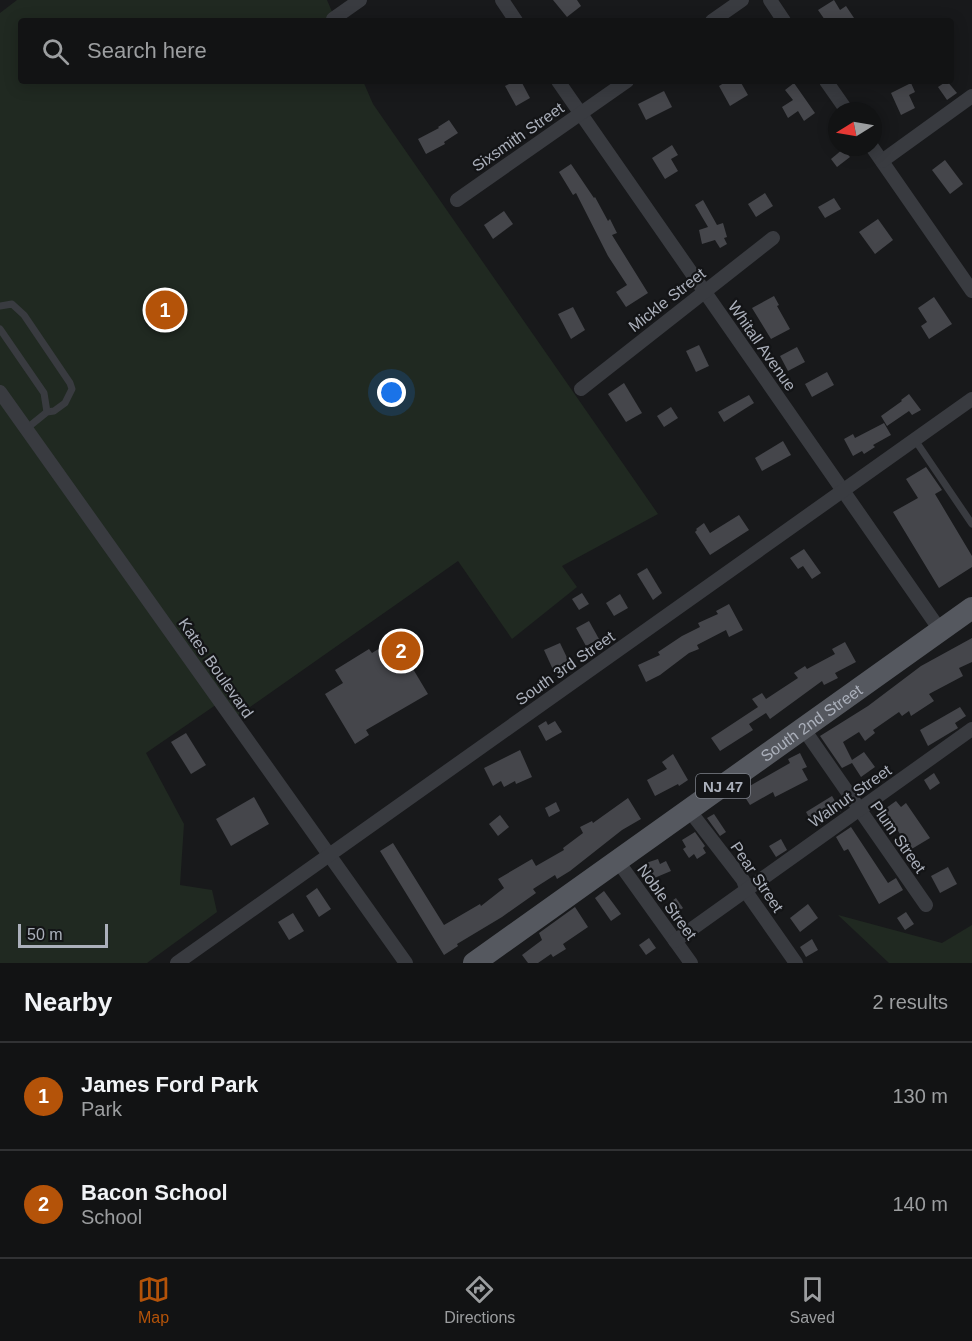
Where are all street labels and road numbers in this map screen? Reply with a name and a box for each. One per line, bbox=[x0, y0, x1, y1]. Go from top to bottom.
street label: Sixsmith Street bbox=[469, 99, 567, 175]
street label: Mickle Street bbox=[625, 264, 709, 335]
street label: Whitall Avenue bbox=[725, 298, 799, 394]
street label: Kates Boulevard bbox=[175, 615, 257, 721]
street label: South 3rd Street bbox=[512, 627, 618, 708]
street label: South 2nd Street bbox=[757, 681, 865, 764]
street label: Walnut Street bbox=[806, 761, 895, 831]
road number: NJ 47 bbox=[696, 774, 750, 798]
street label: Plum Street bbox=[867, 798, 929, 877]
street label: Pear Street bbox=[727, 839, 787, 916]
street label: Noble Street bbox=[634, 861, 700, 943]

